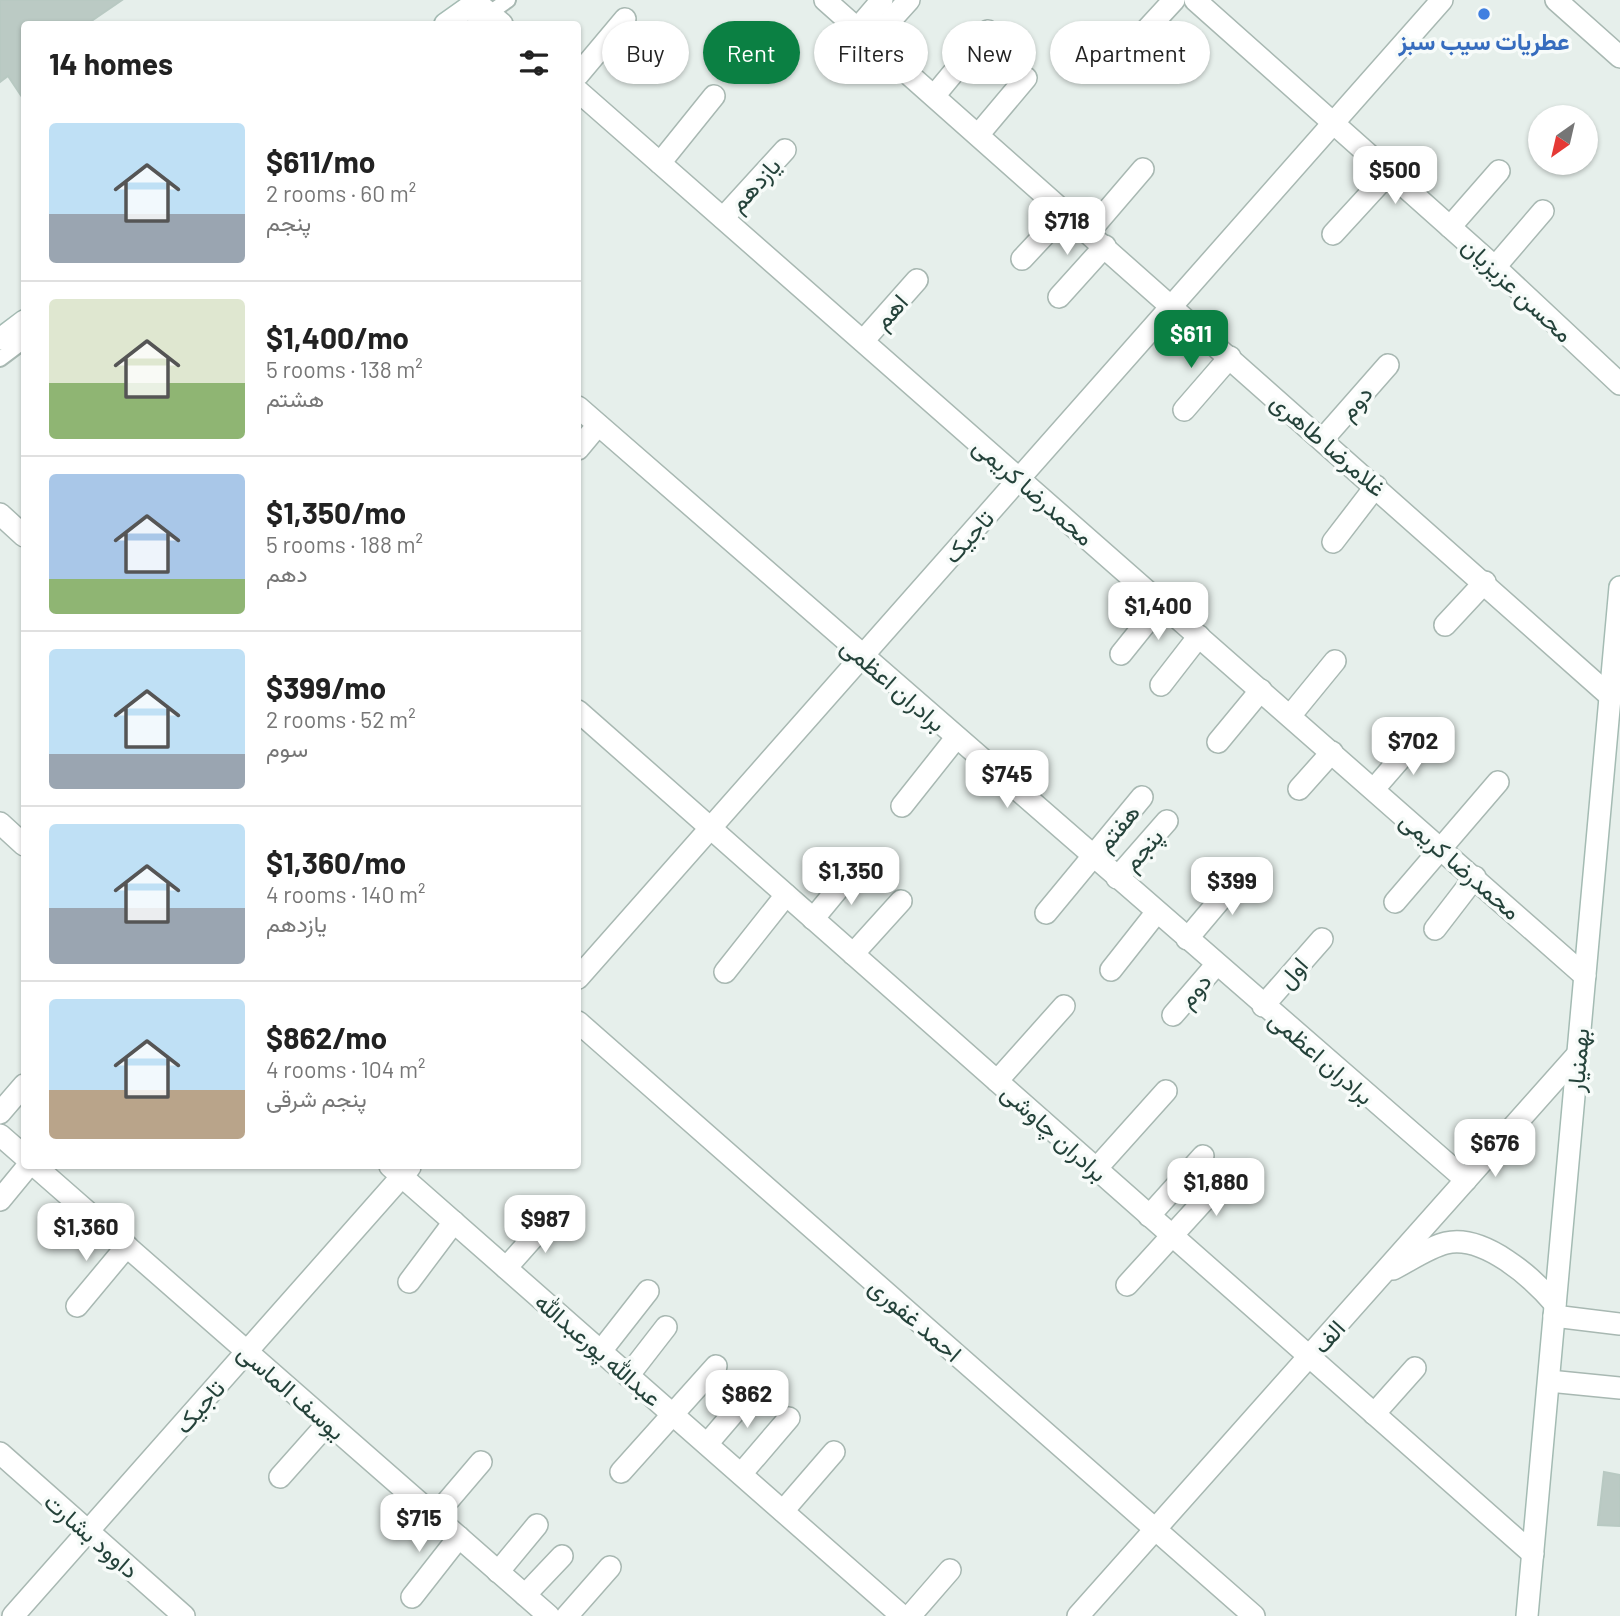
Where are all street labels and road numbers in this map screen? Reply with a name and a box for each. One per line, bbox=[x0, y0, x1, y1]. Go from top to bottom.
street label: یازدهم bbox=[722, 151, 788, 219]
street label: محسن عزیزیان bbox=[1455, 230, 1579, 349]
street label: اهم bbox=[867, 287, 916, 337]
street label: دوم bbox=[1332, 379, 1380, 427]
street label: غلامرضا طاهری bbox=[1264, 386, 1393, 503]
street label: محمدرضا کریمی bbox=[966, 431, 1100, 553]
street label: تاجیک bbox=[937, 503, 1000, 569]
street label: برادران اعظمی bbox=[835, 631, 952, 739]
street label: هفتم bbox=[1089, 798, 1147, 858]
street label: محمدرضا کریمی bbox=[1393, 805, 1527, 927]
street label: پنجم bbox=[1116, 822, 1171, 878]
street label: اول bbox=[1271, 951, 1315, 995]
street label: دوم bbox=[1171, 967, 1219, 1015]
street label: برادران اعظمی bbox=[1263, 1004, 1380, 1112]
street label: بهمنیار bbox=[1560, 1027, 1596, 1094]
street label: برادران چاوشی bbox=[994, 1077, 1114, 1189]
street label: احمد غفوری bbox=[862, 1271, 968, 1369]
street label: عبدالله پورعبدالله bbox=[528, 1286, 668, 1414]
street label: الف bbox=[1306, 1313, 1350, 1359]
street label: یوسف الماسی bbox=[231, 1337, 352, 1447]
street label: تاجیک bbox=[168, 1373, 231, 1439]
street label: داوود بشارت bbox=[38, 1486, 145, 1585]

